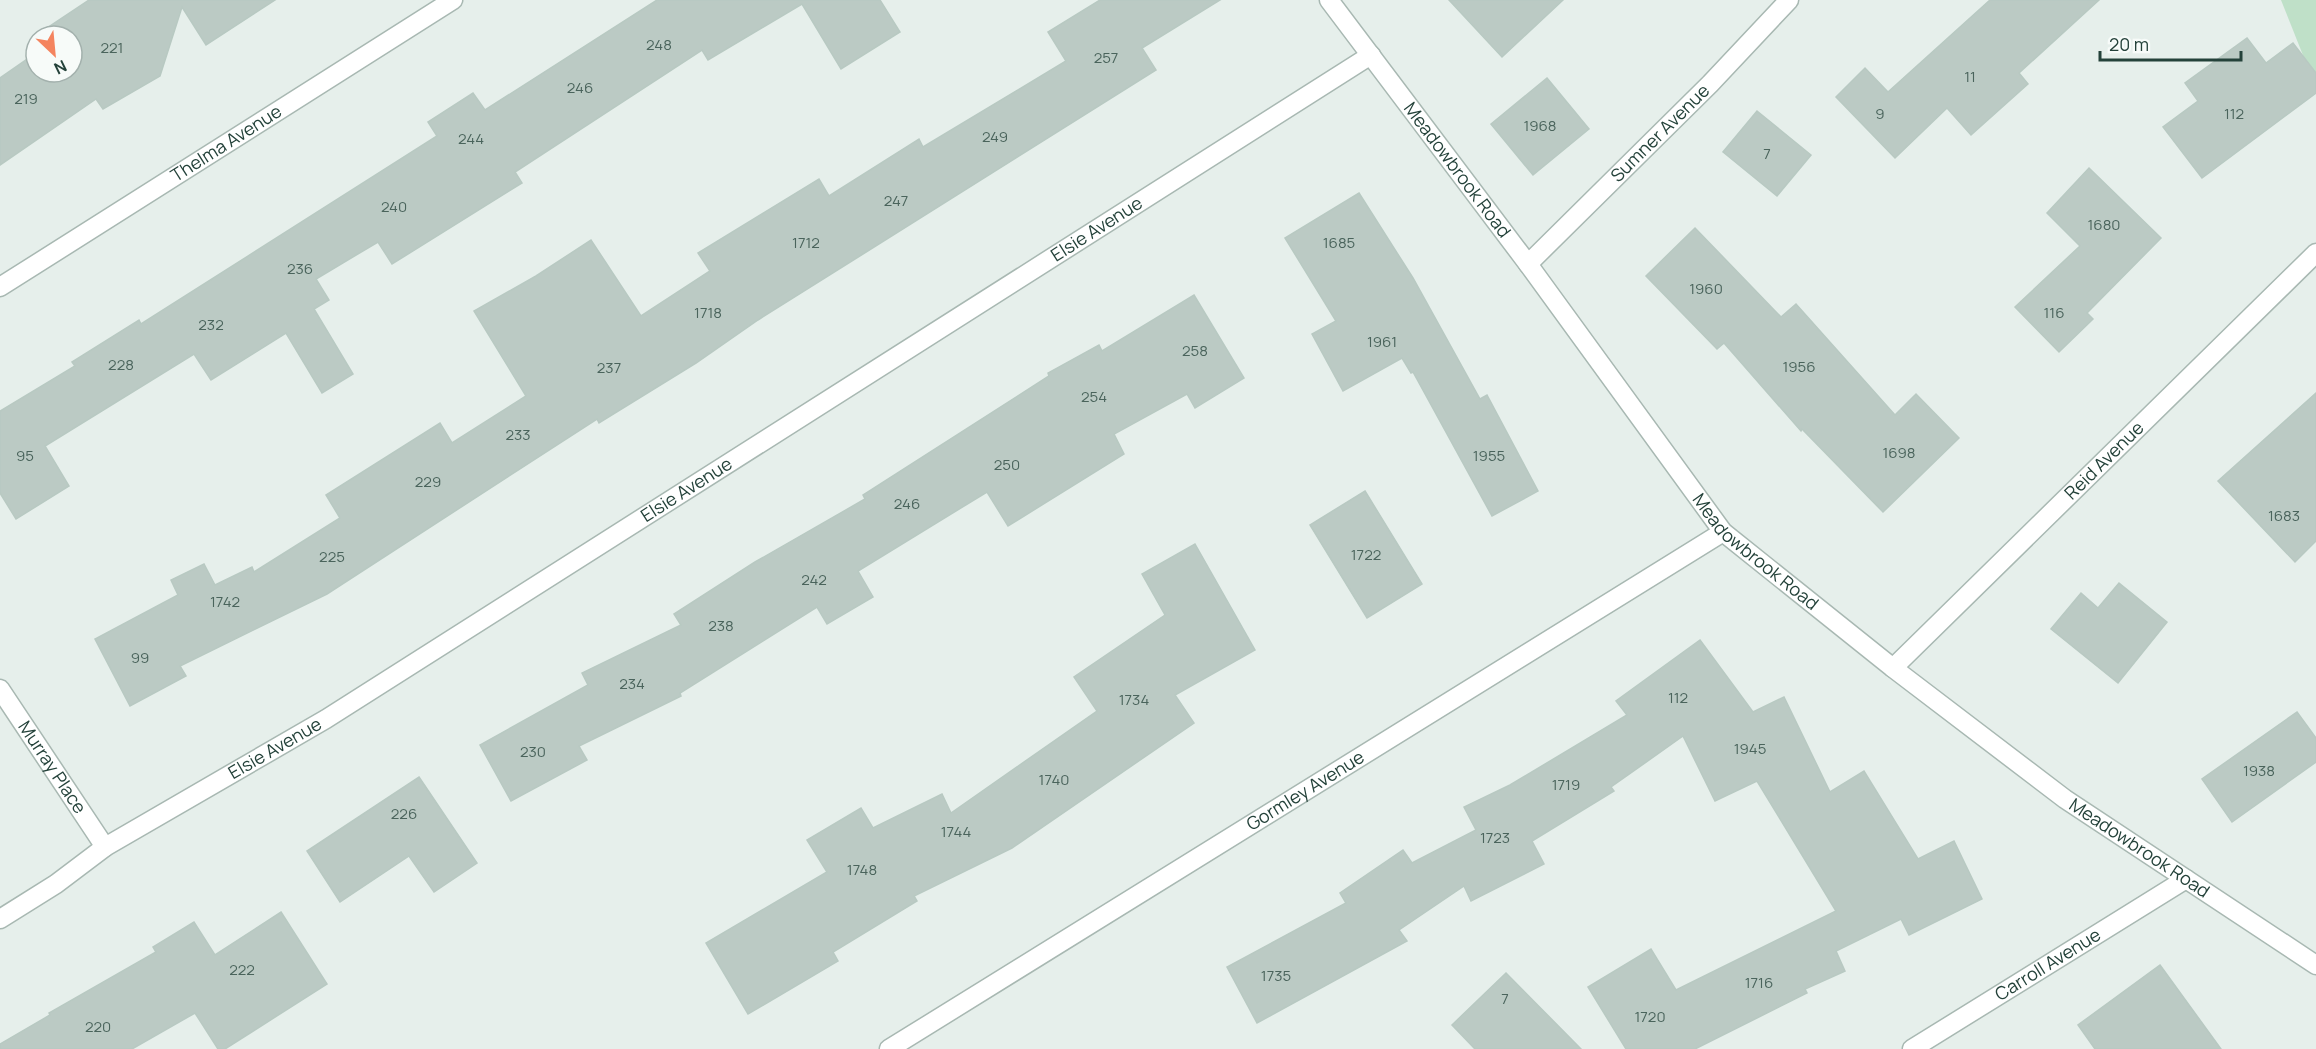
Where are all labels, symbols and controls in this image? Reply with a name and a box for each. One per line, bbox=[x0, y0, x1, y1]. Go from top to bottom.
north arrow bbox=[24, 24, 84, 84]
scale bar bbox=[2100, 24, 2241, 62]
text: 20 m bbox=[2109, 32, 2149, 56]
house number: 248 bbox=[646, 34, 672, 55]
house number: 221 bbox=[101, 37, 123, 58]
house number: 257 bbox=[1094, 47, 1118, 68]
text: N bbox=[51, 55, 71, 80]
house number: 11 bbox=[1964, 66, 1976, 87]
house number: 246 bbox=[567, 77, 593, 98]
street label: Sumner Avenue bbox=[1605, 78, 1714, 187]
house number: 219 bbox=[14, 88, 38, 109]
street label: Meadowbrook Road bbox=[1399, 97, 1517, 242]
street label: Thelma Avenue bbox=[166, 99, 286, 187]
house number: 9 bbox=[1875, 103, 1885, 124]
house number: 112 bbox=[2224, 103, 2244, 124]
house number: 1968 bbox=[1523, 115, 1557, 136]
house number: 249 bbox=[982, 126, 1008, 147]
house number: 244 bbox=[458, 128, 484, 149]
house number: 7 bbox=[1763, 143, 1771, 164]
house number: 247 bbox=[884, 190, 908, 211]
street label: Elsie Avenue bbox=[1046, 190, 1147, 266]
house number: 240 bbox=[381, 196, 407, 217]
house number: 1680 bbox=[2087, 214, 2121, 235]
house number: 1712 bbox=[792, 232, 820, 253]
house number: 1685 bbox=[1323, 232, 1355, 253]
house number: 236 bbox=[287, 258, 313, 279]
house number: 1960 bbox=[1689, 278, 1723, 299]
house number: 1718 bbox=[694, 302, 722, 323]
house number: 116 bbox=[2043, 302, 2065, 323]
house number: 232 bbox=[198, 314, 224, 335]
house number: 1961 bbox=[1367, 331, 1397, 352]
house number: 258 bbox=[1182, 340, 1208, 361]
house number: 228 bbox=[108, 354, 134, 375]
house number: 1956 bbox=[1782, 356, 1816, 377]
house number: 237 bbox=[597, 357, 621, 378]
house number: 254 bbox=[1081, 386, 1107, 407]
street label: Reid Avenue bbox=[2059, 416, 2148, 504]
house number: 233 bbox=[505, 424, 531, 445]
house number: 1698 bbox=[1882, 442, 1916, 463]
house number: 95 bbox=[16, 445, 34, 466]
house number: 1955 bbox=[1473, 445, 1505, 466]
street label: Elsie Avenue bbox=[636, 451, 736, 527]
house number: 250 bbox=[994, 454, 1020, 475]
house number: 229 bbox=[415, 471, 441, 492]
street label: Meadowbrook Road bbox=[1688, 488, 1824, 615]
house number: 246 bbox=[894, 493, 920, 514]
house number: 1683 bbox=[2268, 505, 2300, 526]
house number: 1722 bbox=[1351, 544, 1381, 565]
house number: 225 bbox=[319, 546, 345, 567]
house number: 242 bbox=[801, 569, 827, 590]
house number: 1742 bbox=[210, 591, 240, 612]
house number: 238 bbox=[708, 615, 734, 636]
house number: 99 bbox=[131, 647, 149, 668]
house number: 234 bbox=[619, 673, 645, 694]
house number: 112 bbox=[1668, 687, 1688, 708]
house number: 1734 bbox=[1119, 689, 1149, 710]
street label: Elsie Avenue bbox=[224, 711, 326, 784]
street label: Murray Place bbox=[13, 716, 92, 818]
house number: 1945 bbox=[1734, 738, 1766, 759]
house number: 230 bbox=[520, 741, 546, 762]
street label: Gormley Avenue bbox=[1241, 744, 1368, 836]
house number: 1938 bbox=[2243, 760, 2275, 781]
house number: 1740 bbox=[1039, 769, 1069, 790]
house number: 1719 bbox=[1552, 774, 1580, 795]
street label: Meadowbrook Road bbox=[2065, 792, 2215, 902]
house number: 226 bbox=[391, 803, 417, 824]
house number: 1744 bbox=[941, 821, 971, 842]
house number: 1723 bbox=[1480, 827, 1510, 848]
house number: 1748 bbox=[847, 859, 877, 880]
street label: Carroll Avenue bbox=[1990, 922, 2105, 1006]
house number: 222 bbox=[229, 959, 255, 980]
house number: 1735 bbox=[1261, 965, 1291, 986]
house number: 1716 bbox=[1745, 972, 1773, 993]
house number: 7 bbox=[1501, 988, 1509, 1009]
house number: 1720 bbox=[1634, 1006, 1666, 1027]
house number: 220 bbox=[85, 1016, 111, 1037]

